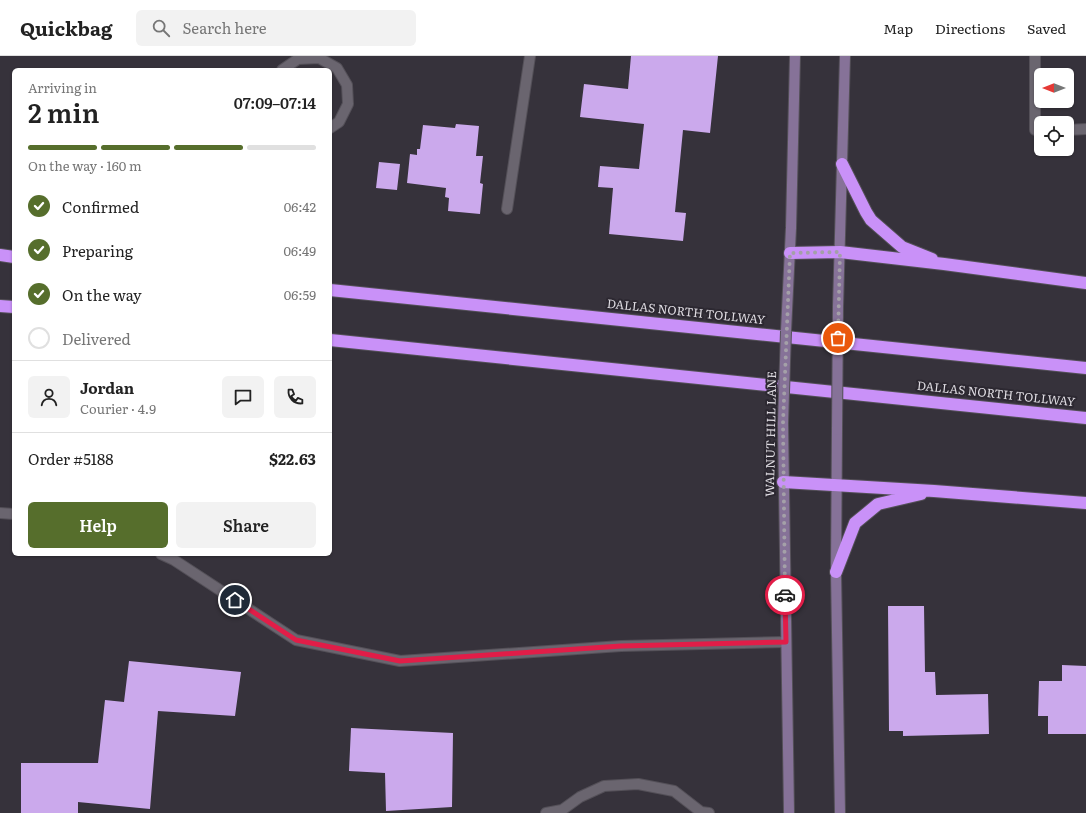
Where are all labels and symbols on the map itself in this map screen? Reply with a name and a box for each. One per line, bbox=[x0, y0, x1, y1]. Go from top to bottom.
north arrow bbox=[1034, 68, 1074, 108]
street label: DALLAS NORTH TOLLWAY bbox=[606, 294, 767, 328]
pin bbox=[821, 321, 855, 355]
street label: WALNUT HILL LANE bbox=[760, 370, 780, 497]
street label: DALLAS NORTH TOLLWAY bbox=[916, 376, 1077, 410]
courier bbox=[765, 575, 805, 615]
pin bbox=[218, 583, 252, 617]

